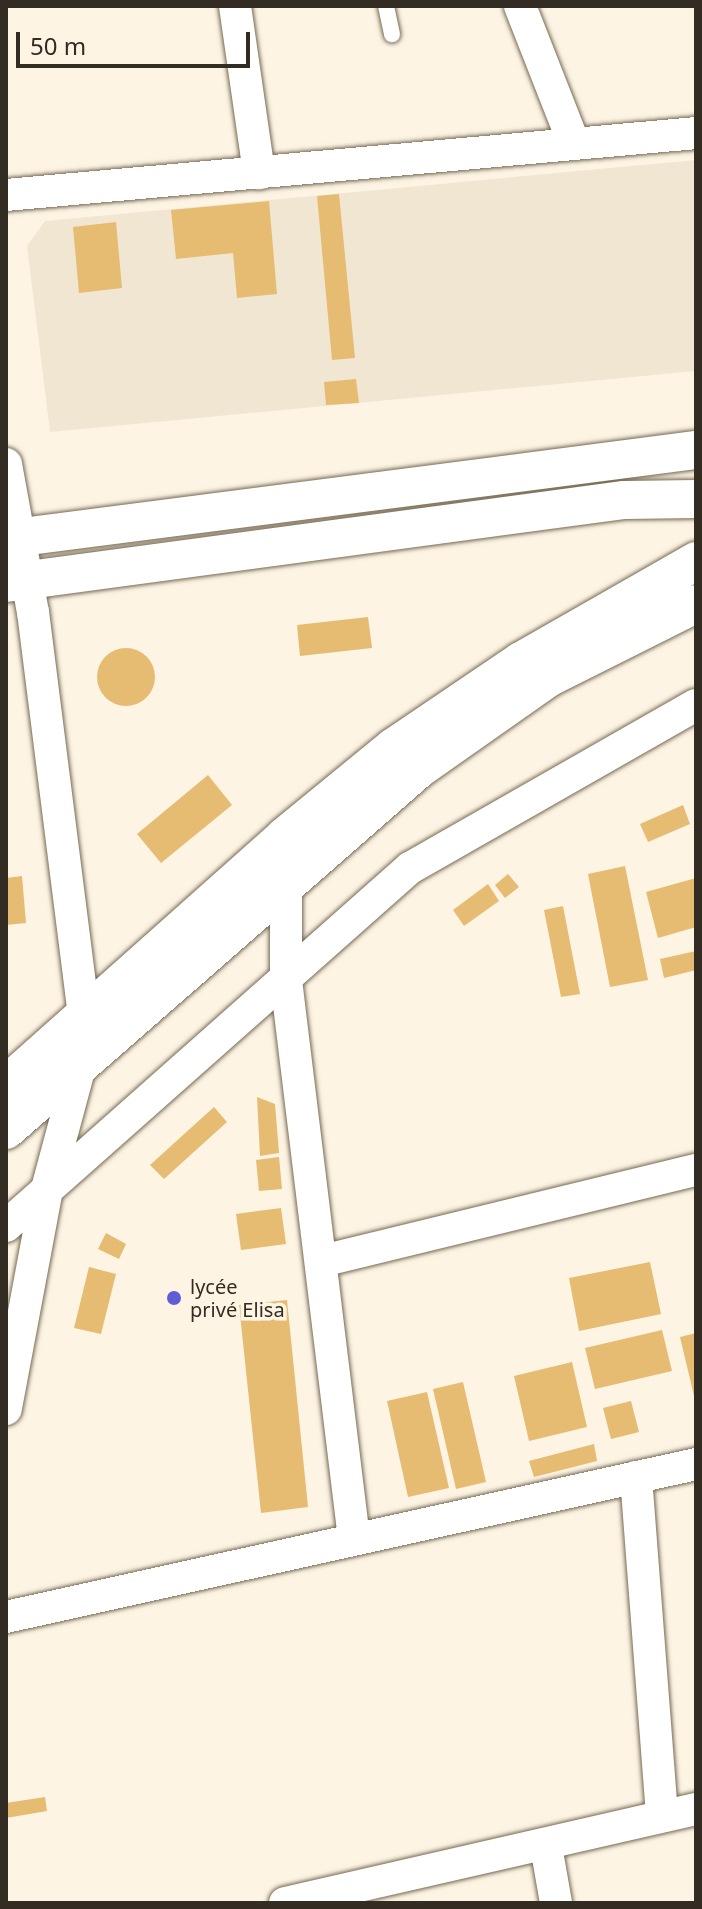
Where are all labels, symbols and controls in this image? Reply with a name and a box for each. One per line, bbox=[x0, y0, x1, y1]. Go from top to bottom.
scale bar bbox=[20, 16, 254, 66]
text: 50 m bbox=[30, 29, 86, 62]
place label: lycée privé Elisa bbox=[190, 1274, 285, 1321]
marker: lycée privé Elisa bbox=[165, 1289, 183, 1307]

